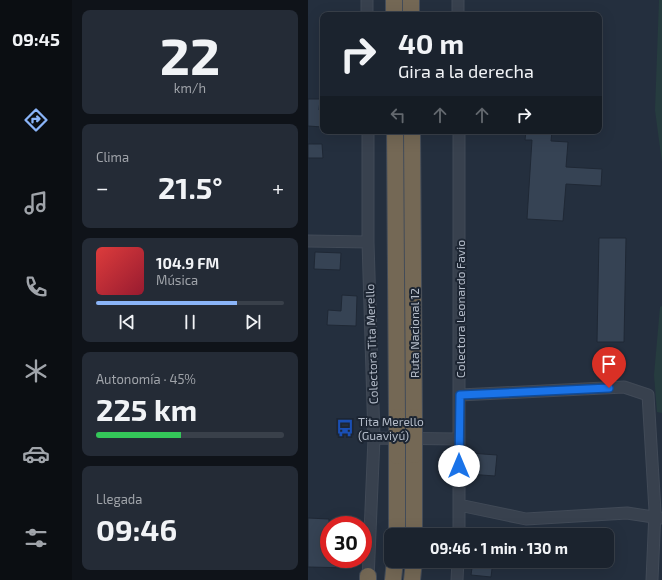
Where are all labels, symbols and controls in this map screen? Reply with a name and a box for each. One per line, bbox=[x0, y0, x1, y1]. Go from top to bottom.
text: 22 bbox=[160, 23, 220, 85]
text: 40 m bbox=[398, 26, 464, 60]
text: 09:45 bbox=[12, 28, 60, 50]
icon: right bbox=[332, 28, 384, 80]
text: Gira a la derecha bbox=[398, 60, 534, 82]
text: km/h bbox=[174, 80, 206, 96]
icon: left bbox=[387, 104, 409, 126]
icon: ahead bbox=[429, 104, 451, 126]
icon: ahead bbox=[471, 104, 493, 126]
icon: right bbox=[513, 104, 535, 126]
icon: directions bbox=[22, 106, 50, 134]
text: Clima bbox=[96, 149, 129, 165]
text: 21.5° bbox=[158, 169, 223, 205]
text: − bbox=[96, 174, 109, 200]
text: + bbox=[272, 174, 284, 200]
icon: music bbox=[22, 189, 50, 217]
street label: Colectora Leonardo Favio bbox=[453, 240, 467, 378]
text: 104.9 FM bbox=[156, 254, 219, 272]
text: Música bbox=[156, 272, 198, 288]
icon: phone bbox=[22, 273, 50, 301]
street label: Colectora Tita Merello bbox=[362, 283, 380, 404]
street label: Ruta Nacional 12 bbox=[407, 288, 421, 378]
icon: previous bbox=[116, 311, 138, 333]
icon: pause bbox=[179, 311, 201, 333]
icon: next bbox=[242, 311, 264, 333]
pin bbox=[592, 347, 626, 388]
icon: arrive bbox=[598, 353, 620, 375]
icon: climate bbox=[22, 357, 50, 385]
text: Autonomía · 45% bbox=[96, 371, 196, 387]
text: 225 km bbox=[96, 391, 197, 427]
place label: Tita Merello (Guaviyú) bbox=[358, 414, 424, 442]
bus stop icon: Tita Merello (Guaviyú) bbox=[335, 418, 355, 438]
icon: car bbox=[22, 440, 50, 468]
position arrow bbox=[438, 445, 480, 487]
text: Llegada bbox=[96, 491, 142, 507]
text: 09:46 bbox=[96, 511, 177, 547]
speed limit sign: 30 bbox=[320, 516, 372, 568]
icon: filters bbox=[22, 524, 50, 552]
text: 09:46 · 1 min · 130 m bbox=[430, 539, 568, 557]

